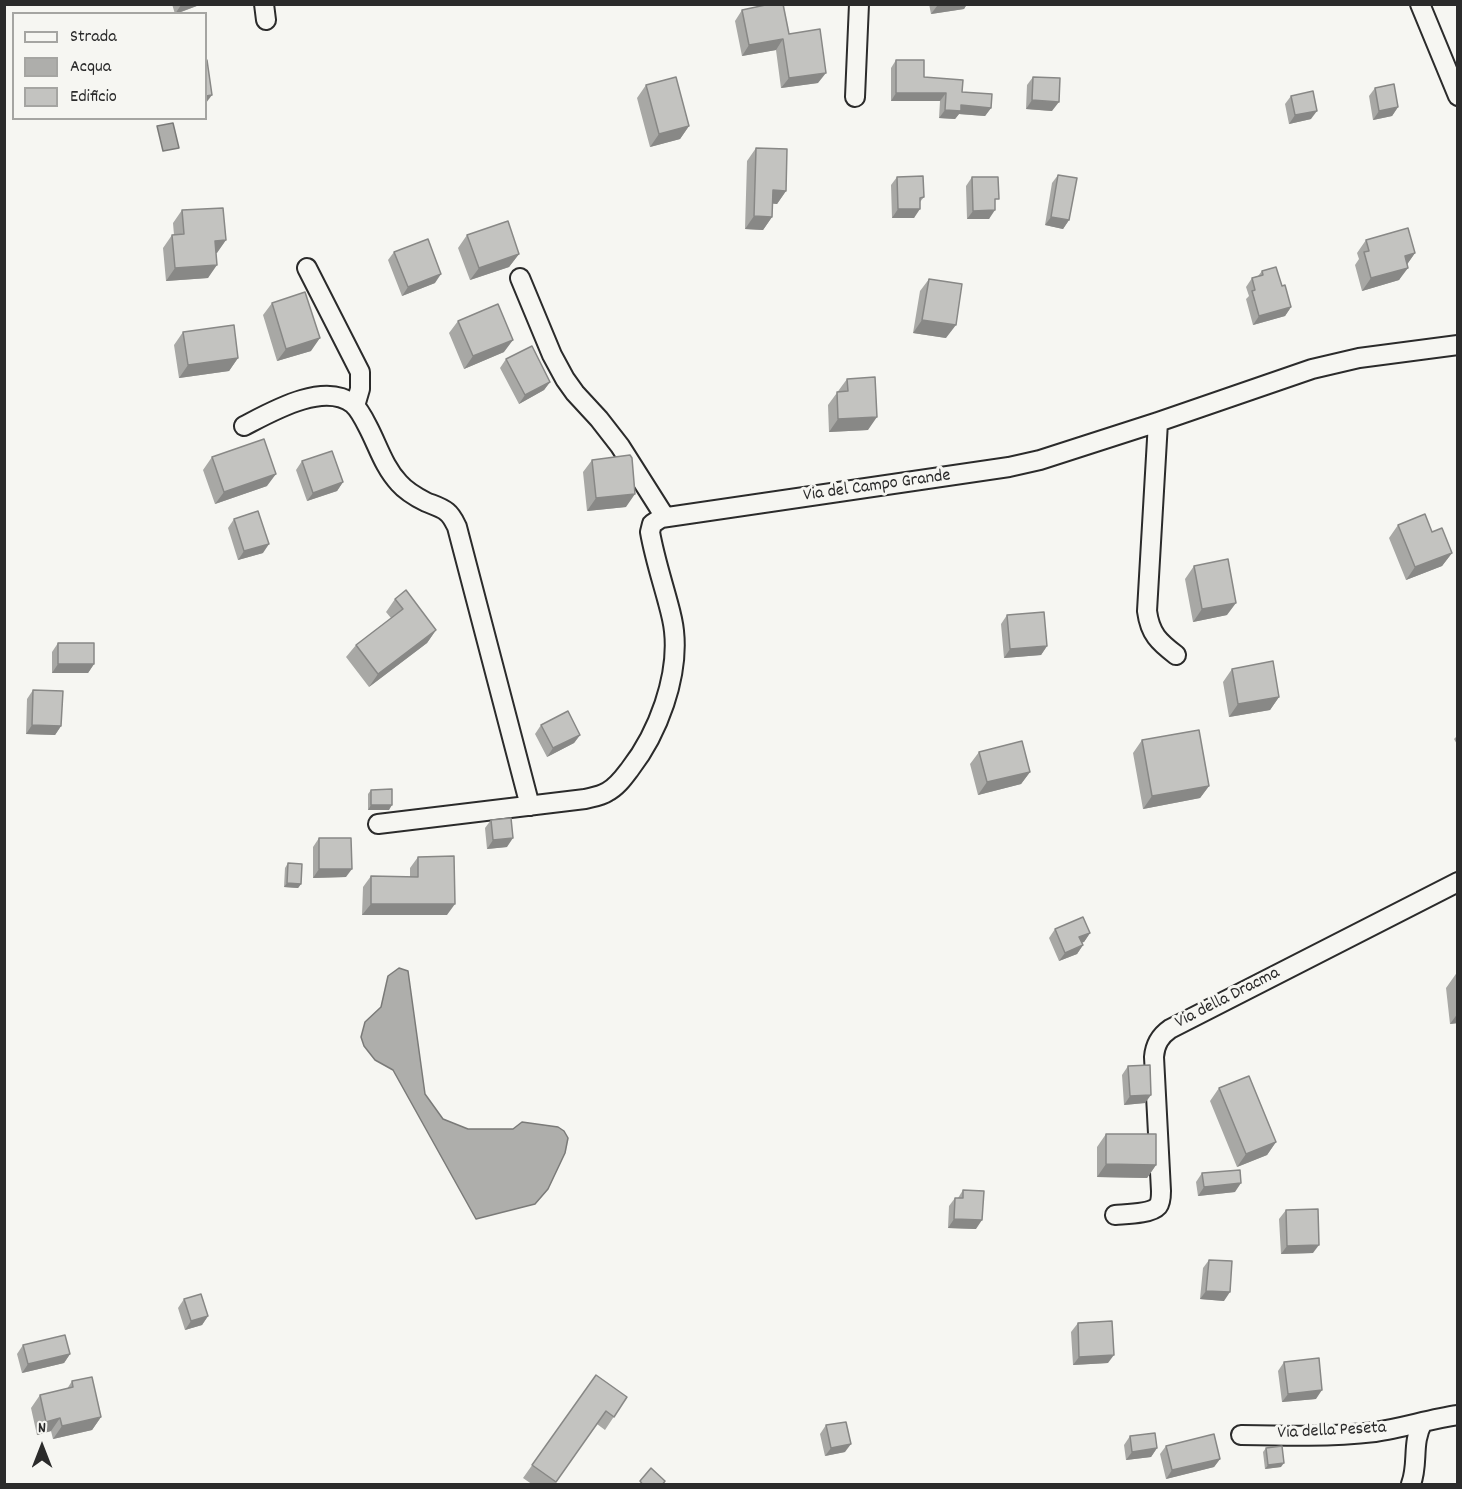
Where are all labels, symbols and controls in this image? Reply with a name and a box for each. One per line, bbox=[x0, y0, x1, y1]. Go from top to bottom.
legend bbox=[12, 12, 207, 120]
text: Strada bbox=[70, 25, 117, 50]
text: Acqua bbox=[70, 55, 111, 80]
text: Edificio bbox=[70, 85, 117, 110]
street label: Via del Campo Grande bbox=[802, 466, 952, 508]
street label: Via della Dracma bbox=[1172, 963, 1284, 1035]
north arrow bbox=[12, 1417, 72, 1477]
text: N bbox=[38, 1417, 46, 1440]
street label: Via della Peseta bbox=[1277, 1418, 1387, 1446]

